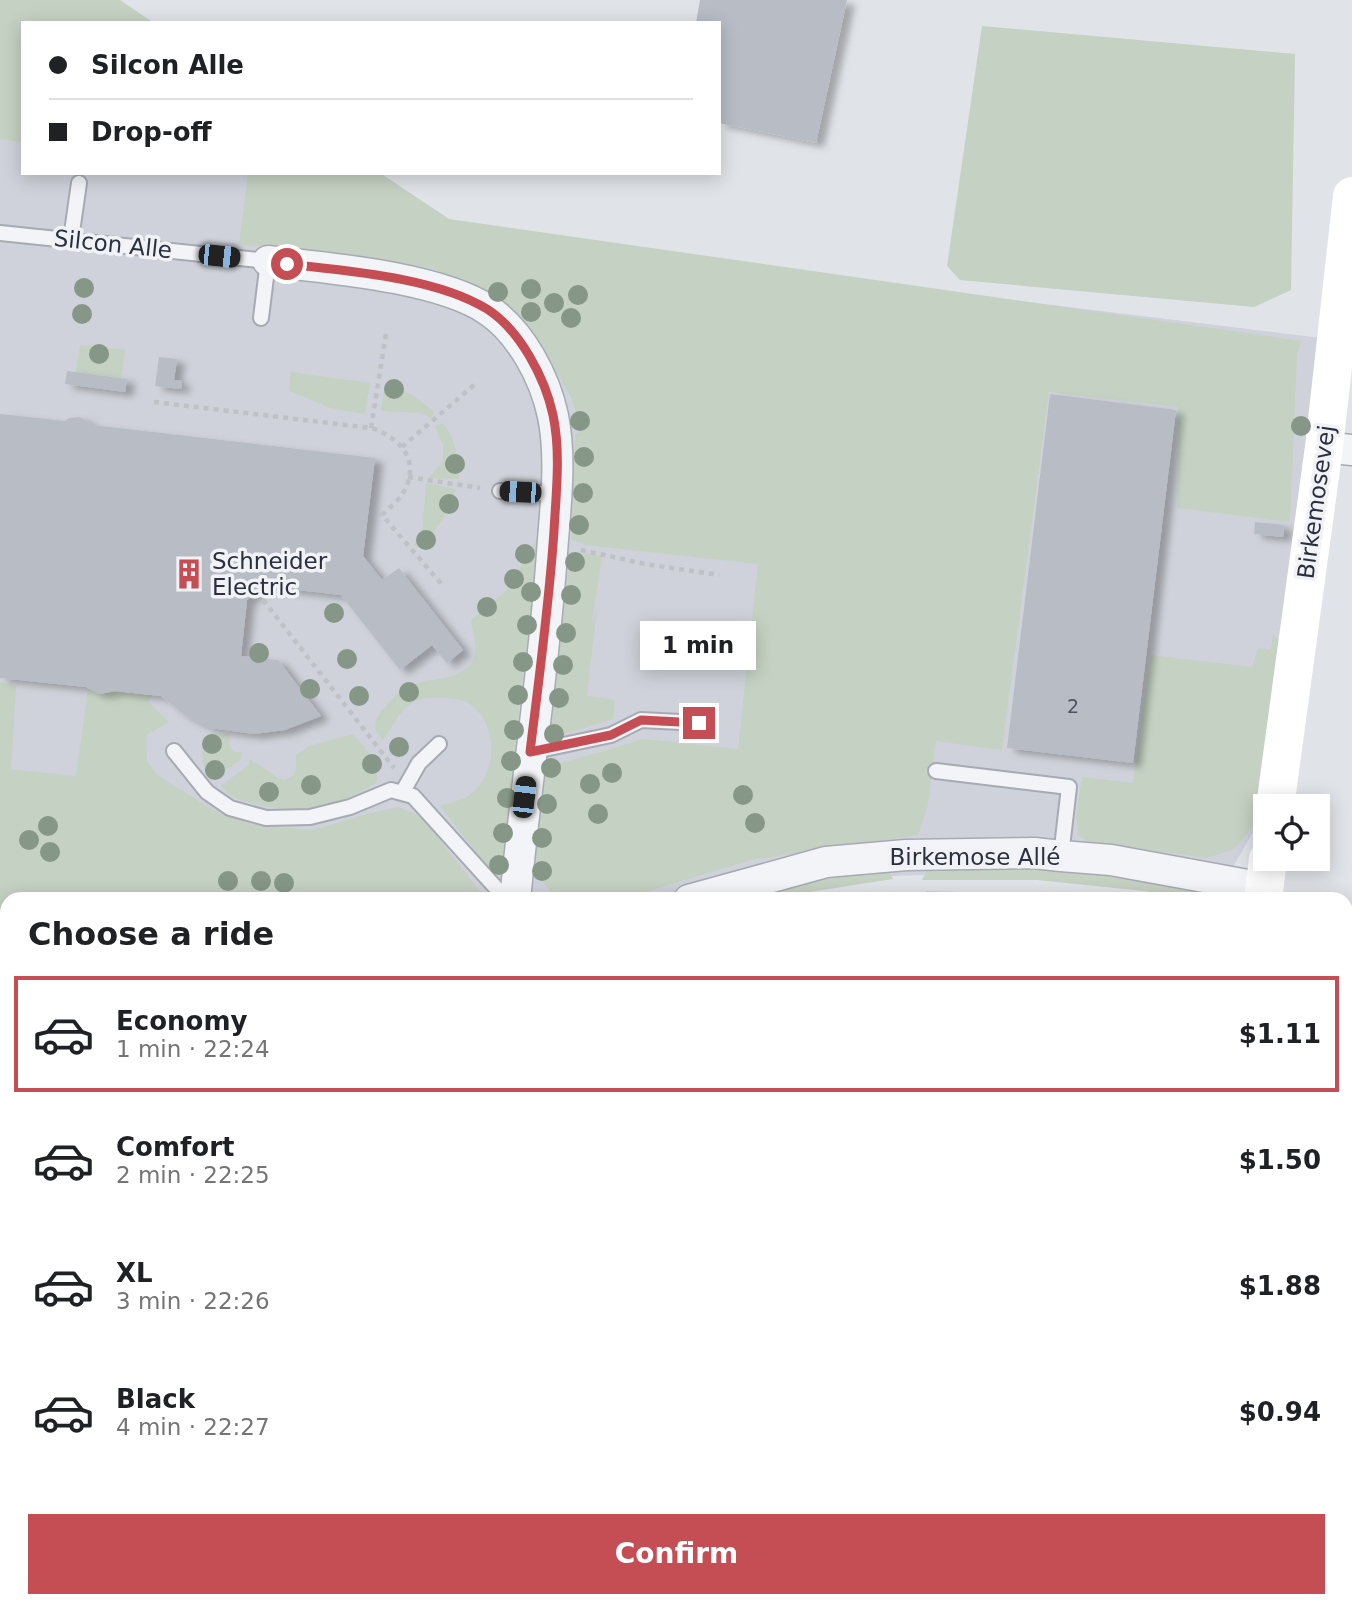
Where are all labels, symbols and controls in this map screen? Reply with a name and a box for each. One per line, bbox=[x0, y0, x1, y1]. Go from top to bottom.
text: Silcon Alle bbox=[91, 50, 244, 80]
text: Drop-off bbox=[91, 117, 212, 147]
street label: Silcon Alle bbox=[53, 225, 173, 263]
car bbox=[198, 243, 241, 269]
route start bbox=[271, 248, 303, 280]
street label: Birkemosevej bbox=[1292, 423, 1340, 581]
car bbox=[499, 480, 542, 504]
place label: Schneider Electric bbox=[212, 548, 328, 600]
building icon: Schneider Electric bbox=[172, 557, 206, 591]
callout: 1 min bbox=[641, 622, 757, 670]
text: 1 min bbox=[662, 632, 734, 658]
house number: 2 bbox=[1067, 695, 1079, 717]
route end bbox=[683, 707, 715, 739]
car bbox=[512, 775, 537, 819]
map controls bbox=[1253, 794, 1330, 871]
button: locate bbox=[1253, 794, 1330, 871]
street label: Birkemose Allé bbox=[890, 844, 1060, 870]
text: Choose a ride bbox=[28, 915, 274, 953]
icon: car bbox=[32, 1003, 95, 1066]
text: Economy bbox=[116, 1006, 247, 1036]
text: $1.11 bbox=[1239, 1019, 1321, 1049]
text: 1 min · 22:24 bbox=[116, 1036, 270, 1062]
icon: car bbox=[32, 1129, 95, 1192]
text: Comfort bbox=[116, 1132, 234, 1162]
text: $1.50 bbox=[1239, 1145, 1321, 1175]
text: 2 min · 22:25 bbox=[116, 1162, 270, 1188]
icon: car bbox=[32, 1255, 95, 1318]
text: XL bbox=[116, 1258, 153, 1288]
text: $1.88 bbox=[1239, 1271, 1321, 1301]
text: 3 min · 22:26 bbox=[116, 1288, 270, 1314]
icon: car bbox=[32, 1381, 95, 1444]
text: Black bbox=[116, 1384, 195, 1414]
text: $0.94 bbox=[1239, 1397, 1321, 1427]
text: 4 min · 22:27 bbox=[116, 1414, 270, 1440]
button: Confirm bbox=[28, 1514, 1325, 1594]

